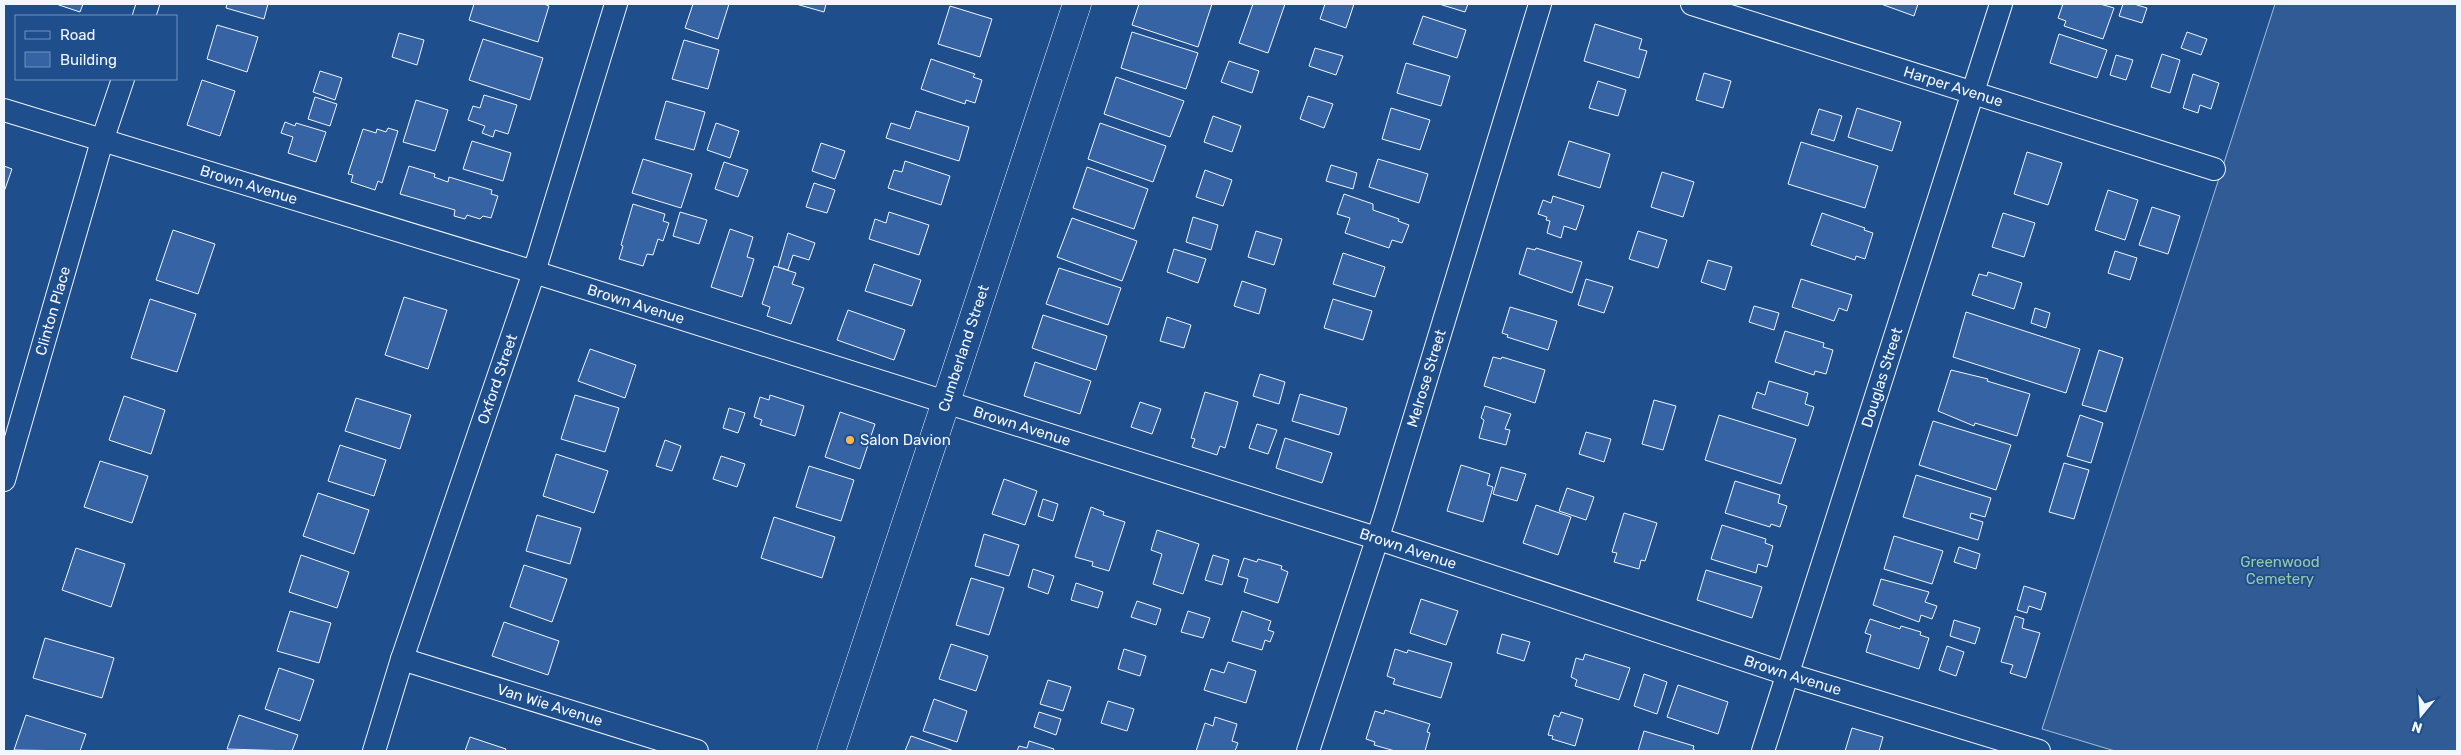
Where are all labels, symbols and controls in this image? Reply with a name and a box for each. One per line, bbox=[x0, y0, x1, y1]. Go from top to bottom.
legend bbox=[15, 15, 178, 80]
text: Road bbox=[60, 26, 96, 44]
text: Building bbox=[60, 51, 117, 69]
street label: Harper Avenue bbox=[1901, 62, 2005, 111]
street label: Brown Avenue bbox=[198, 161, 300, 208]
street label: Clinton Place bbox=[31, 264, 74, 358]
street label: Brown Avenue bbox=[585, 280, 687, 328]
street label: Cumberland Street bbox=[934, 282, 993, 414]
street label: Douglas Street bbox=[1858, 325, 1906, 430]
street label: Melrose Street bbox=[1403, 327, 1450, 429]
street label: Oxford Street bbox=[474, 331, 521, 426]
street label: Brown Avenue bbox=[971, 402, 1073, 450]
place label: Salon Davion bbox=[860, 431, 951, 449]
marker: Salon Davion bbox=[844, 434, 856, 446]
street label: Brown Avenue bbox=[1357, 524, 1459, 573]
park label: Greenwood Cemetery bbox=[2240, 553, 2320, 588]
street label: Brown Avenue bbox=[1742, 651, 1844, 699]
street label: Van Wie Avenue bbox=[495, 680, 605, 730]
north arrow bbox=[2396, 690, 2446, 740]
text: N bbox=[2410, 717, 2425, 737]

